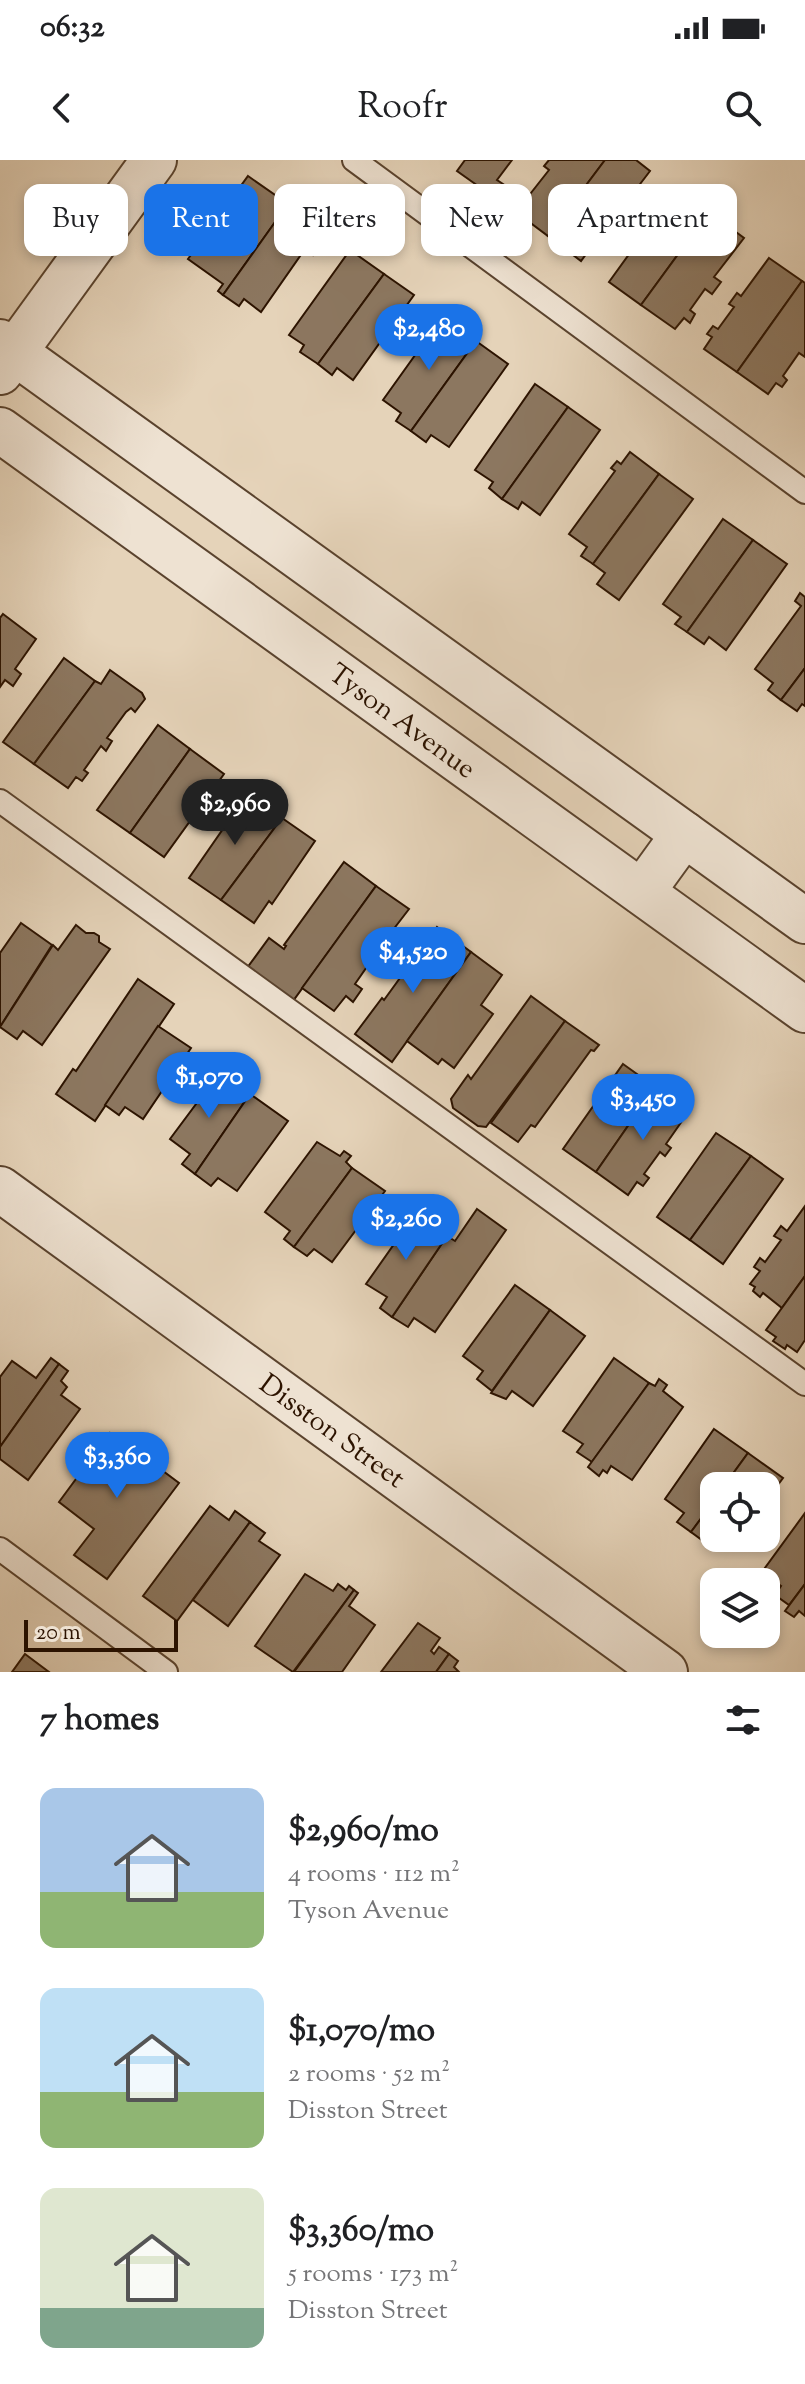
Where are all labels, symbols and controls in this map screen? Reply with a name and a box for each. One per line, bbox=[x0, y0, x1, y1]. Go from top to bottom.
text: 06:32 bbox=[40, 7, 104, 50]
text: Roofr bbox=[357, 82, 448, 134]
icon: back bbox=[40, 86, 84, 130]
icon: search bbox=[721, 86, 765, 130]
chip: Buy bbox=[24, 184, 128, 256]
chip: Rent bbox=[144, 184, 258, 256]
chip: Filters bbox=[274, 184, 405, 256]
chip: New bbox=[421, 184, 532, 256]
chip: Apartment bbox=[548, 184, 737, 256]
pin: $2,480 bbox=[364, 304, 494, 372]
text: $2,480 bbox=[393, 311, 465, 348]
street label: Tyson Avenue bbox=[319, 655, 483, 790]
pin: $2,960 bbox=[170, 779, 300, 847]
text: $2,960 bbox=[199, 786, 271, 823]
pin: $4,520 bbox=[348, 927, 478, 995]
text: $4,520 bbox=[379, 934, 447, 971]
pin: $1,070 bbox=[144, 1052, 274, 1120]
text: $1,070 bbox=[175, 1059, 243, 1096]
pin: $3,450 bbox=[578, 1074, 708, 1142]
text: $3,450 bbox=[610, 1081, 676, 1118]
pin: $2,260 bbox=[341, 1194, 471, 1262]
text: $2,260 bbox=[370, 1201, 442, 1238]
street label: Disston Street bbox=[250, 1366, 413, 1499]
pin: $3,360 bbox=[52, 1432, 182, 1500]
text: $3,360 bbox=[83, 1439, 151, 1476]
map controls bbox=[700, 1472, 780, 1648]
button: locate bbox=[700, 1472, 780, 1552]
button: layers bbox=[700, 1568, 780, 1648]
scale bar bbox=[24, 1616, 178, 1652]
text: 20 m bbox=[36, 1618, 81, 1650]
text: 7 homes bbox=[40, 1696, 159, 1745]
icon: filters bbox=[721, 1698, 765, 1742]
text: $2,960/mo bbox=[288, 1807, 439, 1856]
icon: home bbox=[104, 1820, 200, 1916]
text: 4 rooms · 112 m² bbox=[288, 1856, 460, 1893]
text: Tyson Avenue bbox=[288, 1893, 449, 1930]
text: $1,070/mo bbox=[288, 2007, 435, 2056]
icon: home bbox=[104, 2020, 200, 2116]
text: 2 rooms · 52 m² bbox=[288, 2056, 450, 2093]
text: Disston Street bbox=[288, 2093, 448, 2130]
text: $3,360/mo bbox=[288, 2207, 434, 2256]
icon: home bbox=[104, 2220, 200, 2316]
text: 5 rooms · 173 m² bbox=[288, 2256, 458, 2293]
text: Disston Street bbox=[288, 2293, 448, 2330]

